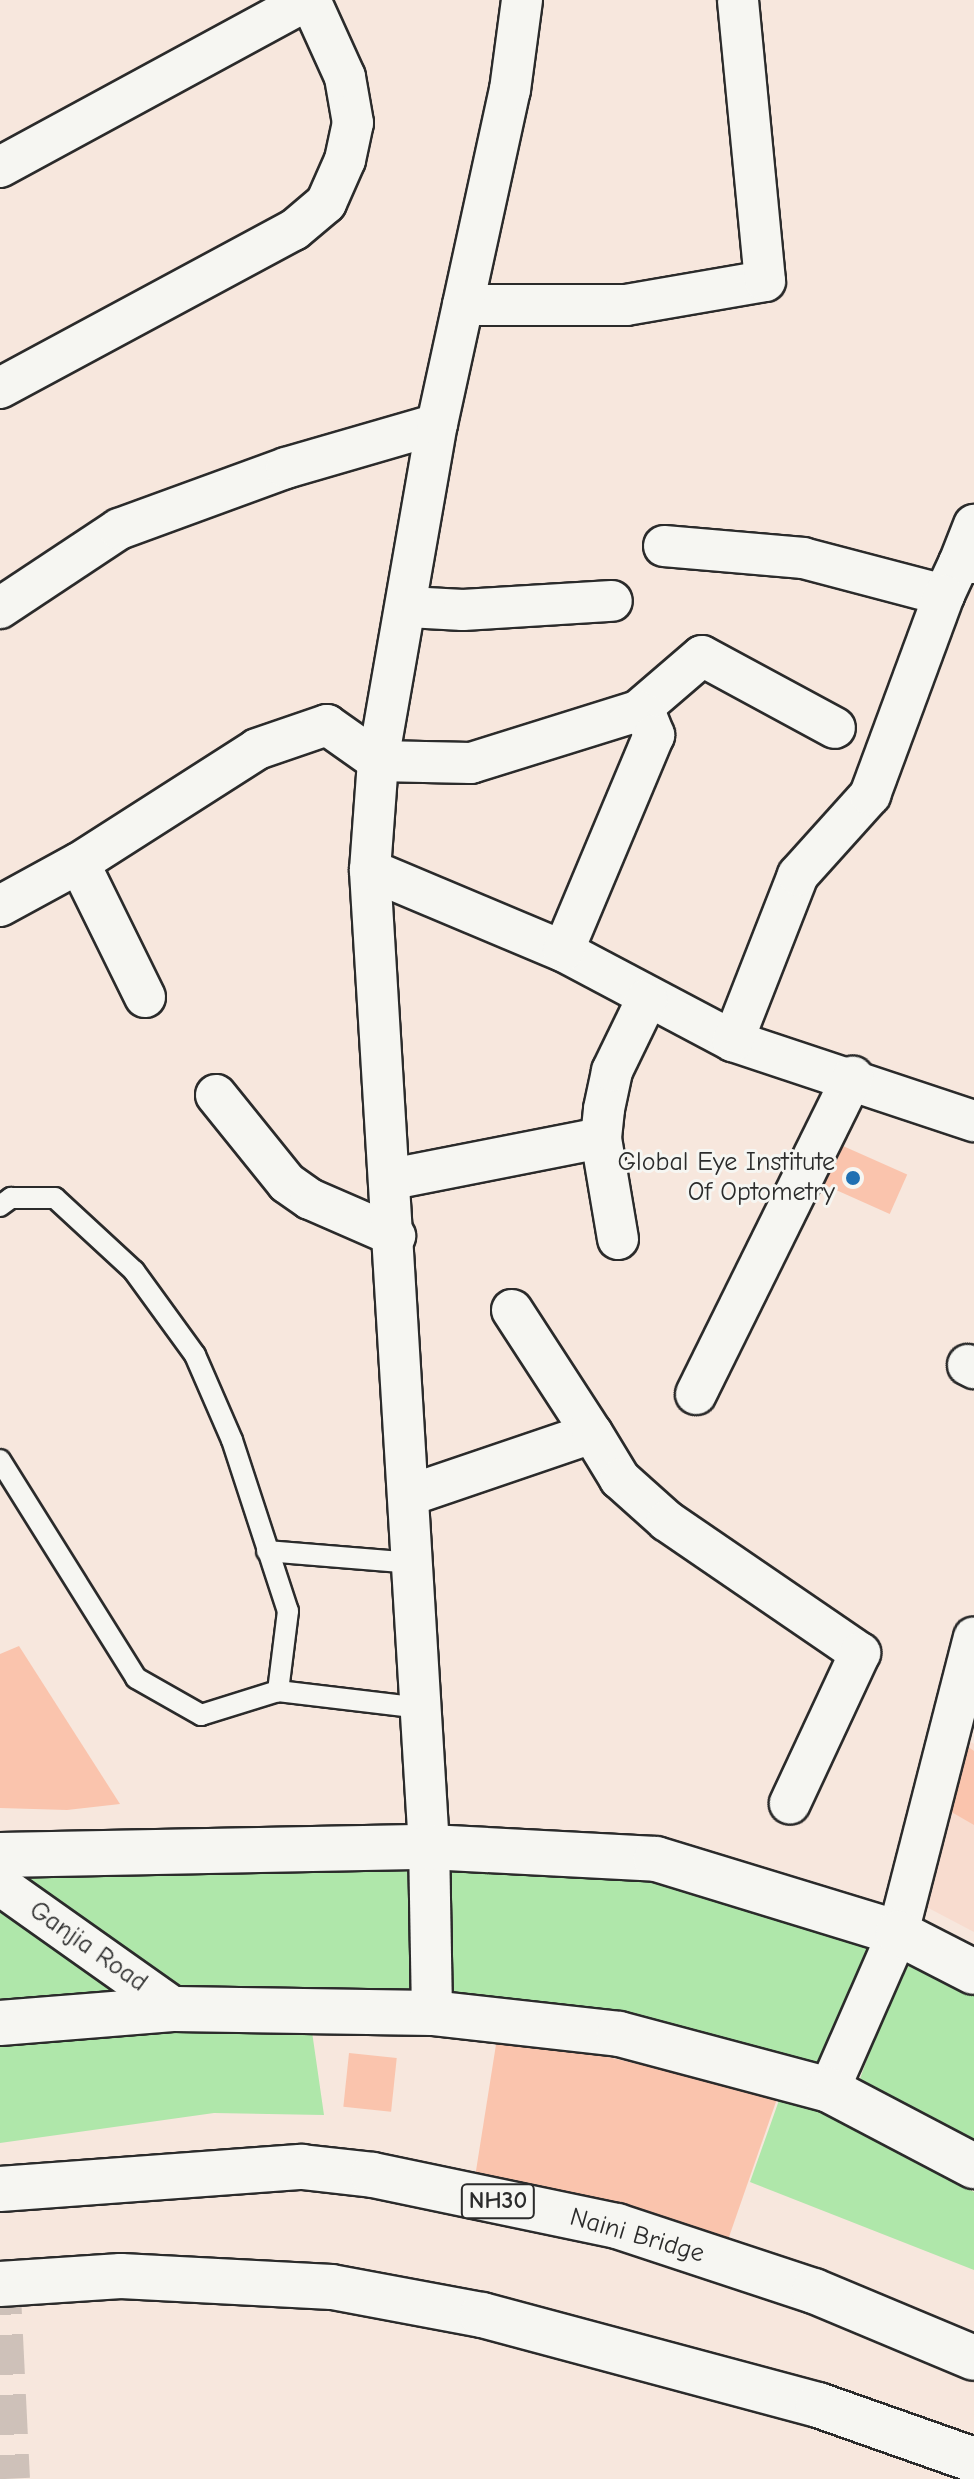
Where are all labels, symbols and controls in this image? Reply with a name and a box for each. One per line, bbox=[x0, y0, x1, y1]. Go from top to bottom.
place label: Global Eye Institute Of Optometry bbox=[617, 1147, 835, 1208]
marker: Global Eye Institute Of Optometry bbox=[842, 1167, 864, 1189]
street label: Ganjia Road bbox=[23, 1895, 153, 1999]
road number: NH30 bbox=[460, 2181, 536, 2221]
street label: Naini Bridge bbox=[566, 2202, 708, 2270]

